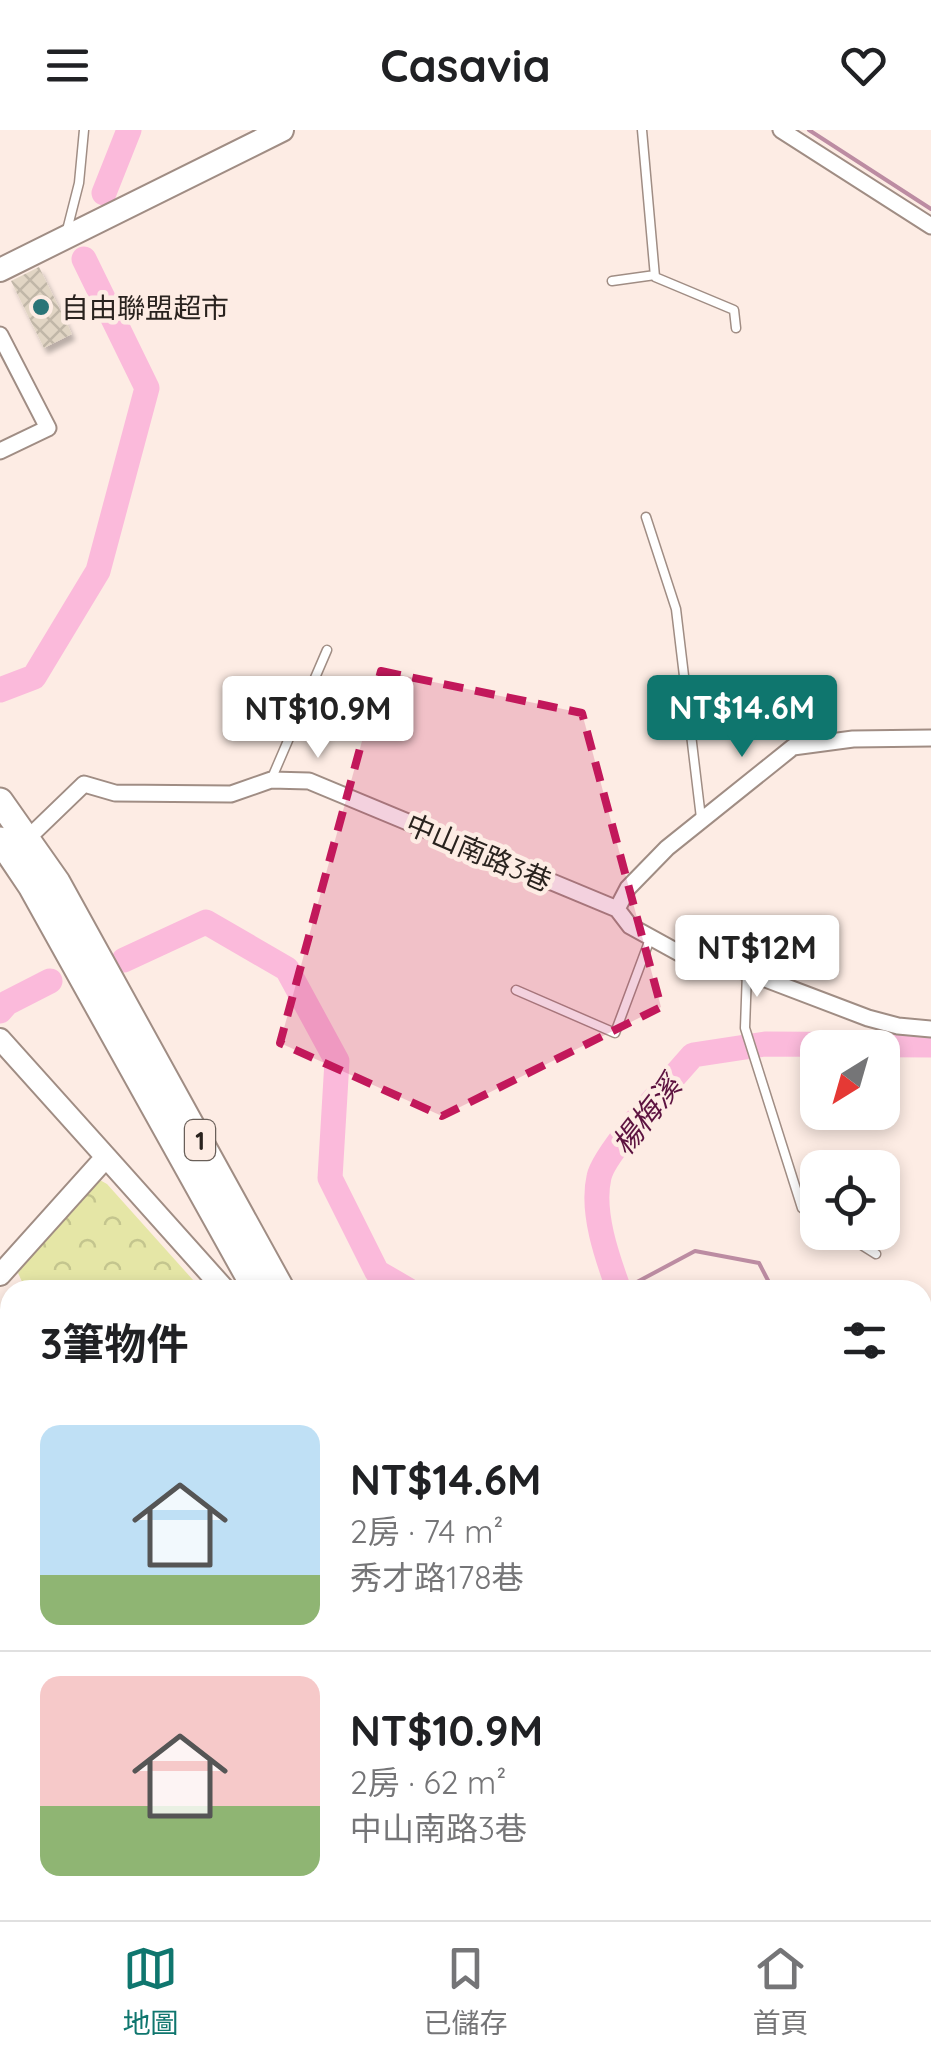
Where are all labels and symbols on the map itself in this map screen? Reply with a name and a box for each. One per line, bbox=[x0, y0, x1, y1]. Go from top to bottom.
place label: 自由聯盟超市 bbox=[61, 290, 229, 325]
marker: 自由聯盟超市 bbox=[30, 296, 52, 318]
pin: NT$14.6M bbox=[639, 675, 845, 760]
pin: NT$10.9M bbox=[215, 676, 421, 761]
street label: 中山南路3巷 bbox=[401, 806, 557, 898]
pin: NT$12M bbox=[676, 915, 838, 1000]
north arrow bbox=[800, 1030, 900, 1130]
water label: 楊梅溪 bbox=[603, 1065, 691, 1162]
road number: 1 bbox=[185, 1120, 215, 1160]

